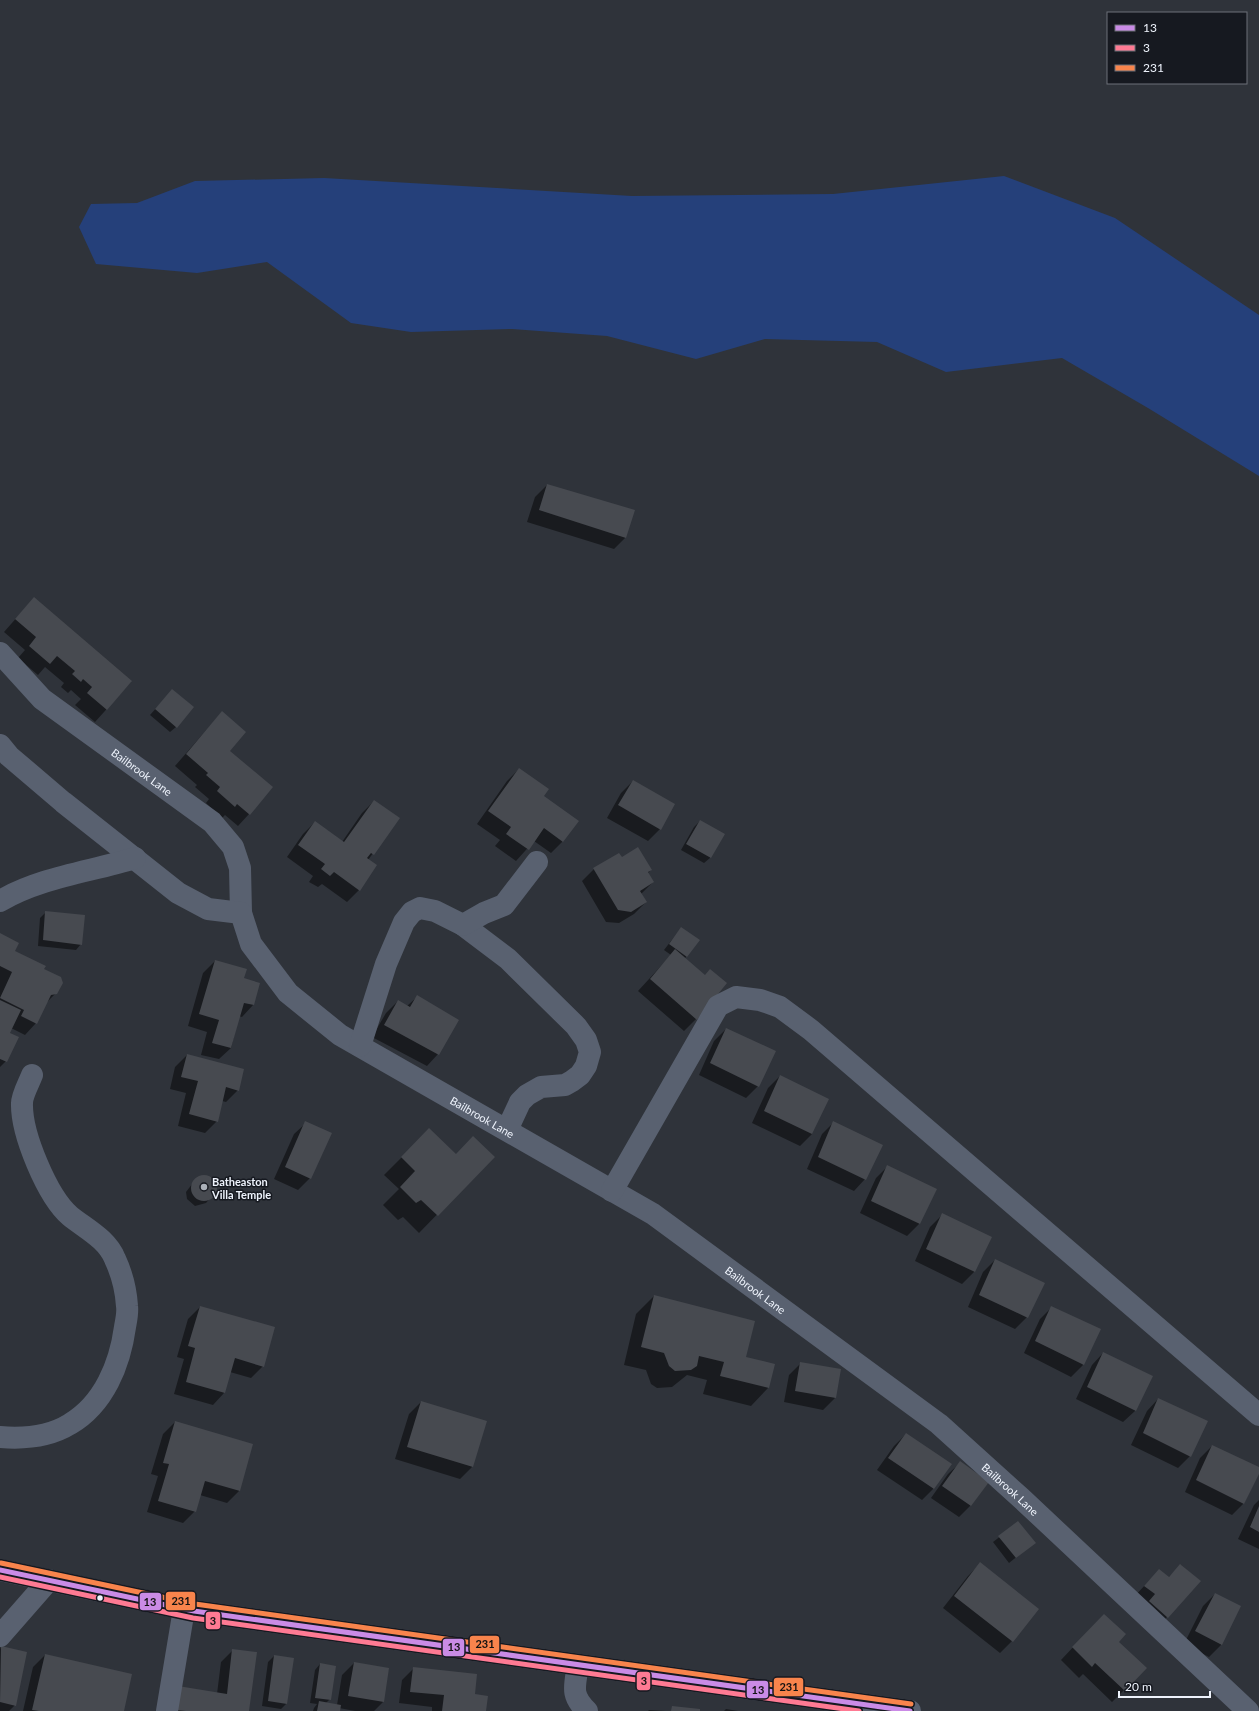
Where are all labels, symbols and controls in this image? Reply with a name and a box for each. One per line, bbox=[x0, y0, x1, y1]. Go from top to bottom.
legend bbox=[1107, 12, 1247, 84]
text: 13 bbox=[1143, 20, 1157, 35]
text: 3 bbox=[1143, 40, 1150, 55]
text: 231 bbox=[1143, 60, 1164, 75]
street label: Bailbrook Lane bbox=[109, 745, 175, 798]
street label: Bailbrook Lane bbox=[448, 1093, 517, 1140]
place label: Batheaston Villa Temple bbox=[211, 1175, 271, 1201]
marker: Batheaston Villa Temple bbox=[199, 1182, 209, 1192]
street label: Bailbrook Lane bbox=[723, 1263, 789, 1316]
street label: Bailbrook Lane bbox=[980, 1460, 1042, 1518]
line badge: 231 bbox=[165, 1591, 196, 1611]
line badge: 13 bbox=[139, 1592, 162, 1611]
unlabelled marker bbox=[95, 1593, 105, 1603]
text: 231 bbox=[171, 1594, 191, 1607]
text: 13 bbox=[144, 1595, 156, 1608]
line badge: 3 bbox=[205, 1611, 221, 1630]
text: 3 bbox=[210, 1614, 216, 1627]
line badge: 231 bbox=[469, 1635, 500, 1654]
text: 231 bbox=[475, 1637, 495, 1650]
line badge: 13 bbox=[442, 1638, 465, 1657]
text: 13 bbox=[448, 1640, 460, 1653]
line badge: 3 bbox=[636, 1671, 651, 1691]
scale bar bbox=[1119, 1673, 1210, 1699]
text: 3 bbox=[641, 1674, 647, 1687]
line badge: 231 bbox=[773, 1677, 804, 1697]
text: 20 m bbox=[1125, 1679, 1152, 1694]
line badge: 13 bbox=[746, 1680, 769, 1699]
text: 231 bbox=[779, 1680, 799, 1693]
text: 13 bbox=[752, 1683, 764, 1696]

